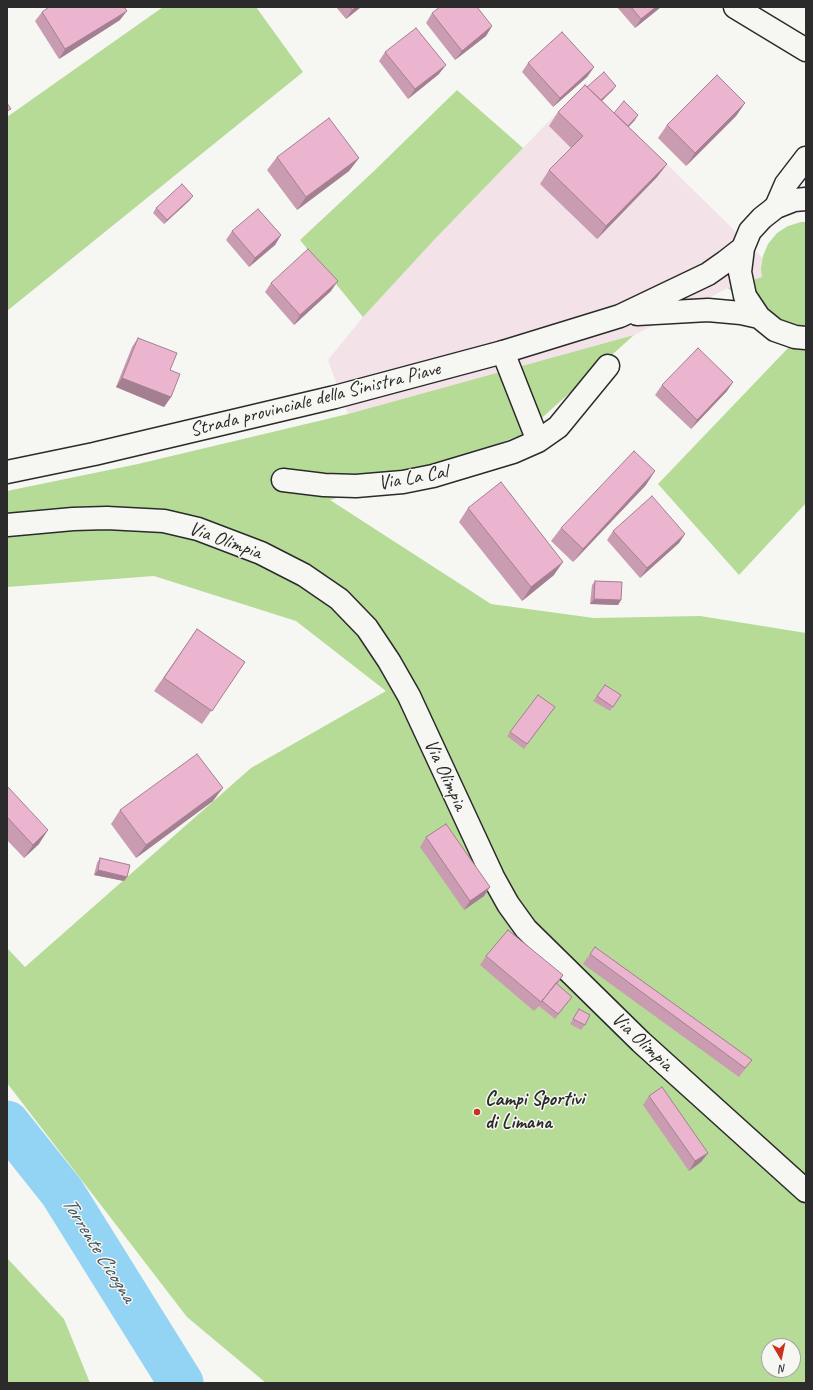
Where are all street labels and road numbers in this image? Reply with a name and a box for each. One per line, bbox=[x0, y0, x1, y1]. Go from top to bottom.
street label: Strada provinciale della Sinistra Piave bbox=[187, 357, 443, 443]
street label: Via La Cal bbox=[376, 460, 450, 496]
street label: Via Olimpia bbox=[185, 517, 265, 565]
street label: Via Olimpia bbox=[418, 736, 472, 814]
street label: Via Olimpia bbox=[606, 1007, 678, 1077]

